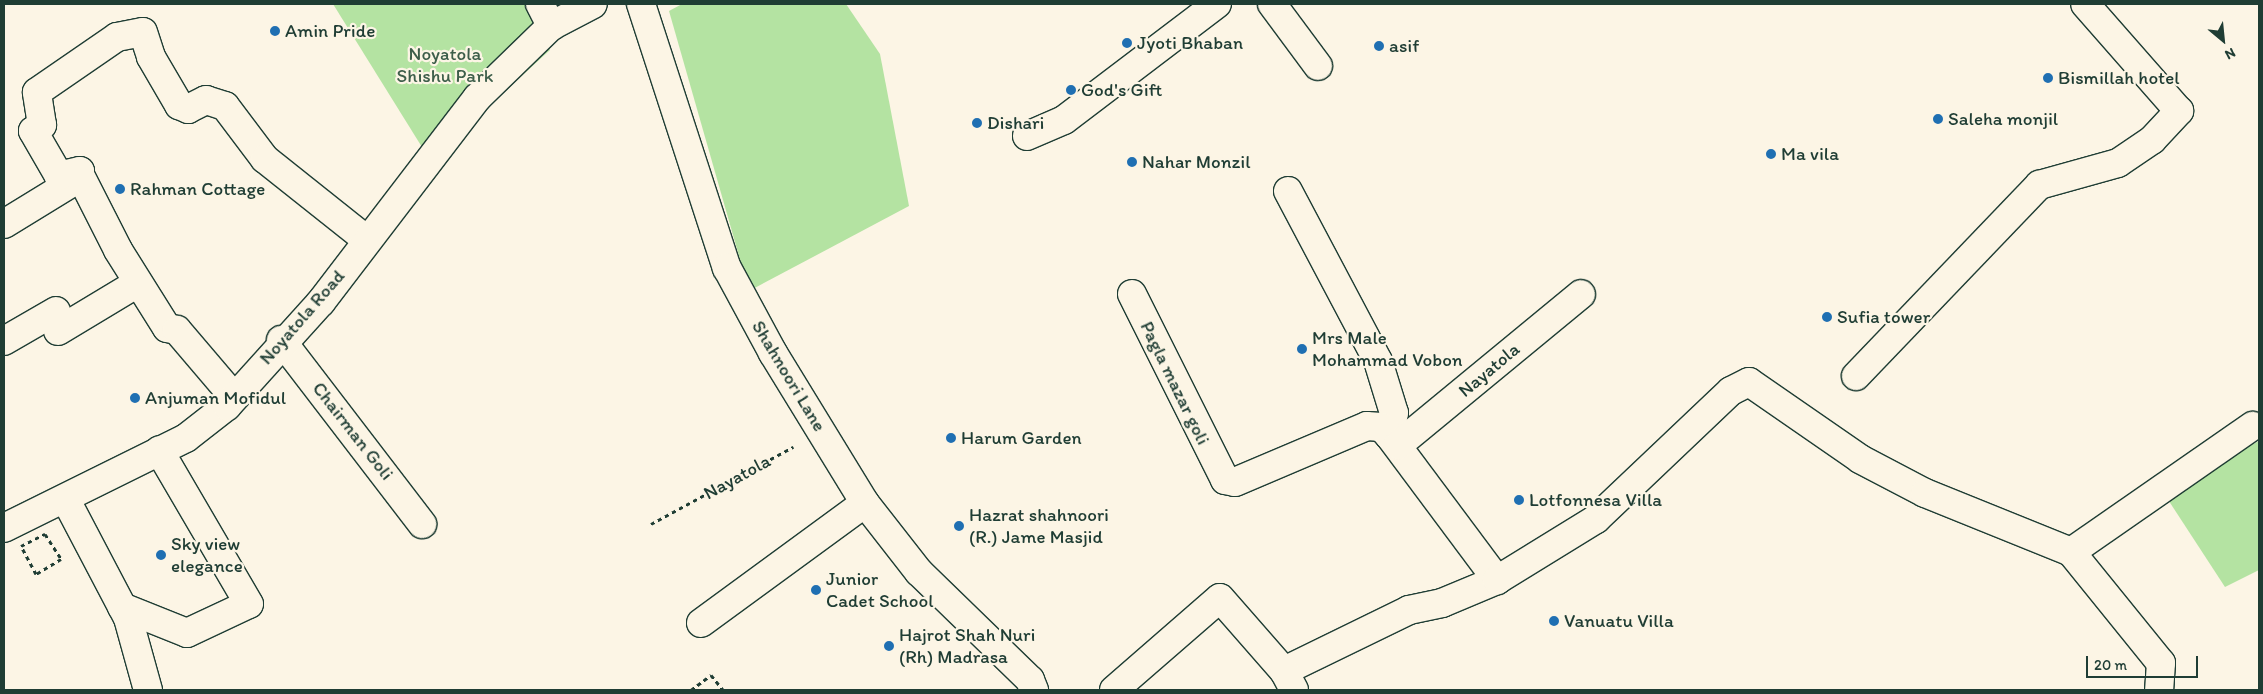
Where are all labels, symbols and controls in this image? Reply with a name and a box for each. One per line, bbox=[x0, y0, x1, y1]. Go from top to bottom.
north arrow bbox=[2198, 15, 2248, 65]
place label: Amin Pride bbox=[285, 20, 375, 42]
marker: Amin Pride bbox=[269, 25, 281, 37]
place label: Jyoti Bhaban bbox=[1137, 32, 1244, 54]
place label: asif bbox=[1389, 35, 1419, 57]
marker: Jyoti Bhaban bbox=[1121, 37, 1133, 49]
marker: asif bbox=[1373, 40, 1385, 52]
park label: Noyatola Shishu Park bbox=[397, 43, 493, 87]
text: N bbox=[2222, 44, 2238, 63]
place label: Bismillah hotel bbox=[2058, 67, 2180, 89]
marker: Bismillah hotel bbox=[2042, 72, 2054, 84]
place label: God's Gift bbox=[1081, 79, 1163, 101]
marker: God's Gift bbox=[1065, 84, 1077, 96]
place label: Saleha monjil bbox=[1948, 108, 2057, 130]
place label: Dishari bbox=[987, 112, 1044, 134]
marker: Saleha monjil bbox=[1932, 113, 1944, 125]
marker: Dishari bbox=[971, 117, 983, 129]
place label: Ma vila bbox=[1781, 143, 1838, 165]
marker: Ma vila bbox=[1765, 148, 1777, 160]
place label: Nahar Monzil bbox=[1142, 151, 1250, 173]
marker: Nahar Monzil bbox=[1126, 156, 1138, 168]
place label: Rahman Cottage bbox=[130, 178, 265, 200]
marker: Rahman Cottage bbox=[114, 183, 126, 195]
street label: Noyatola Road bbox=[255, 265, 349, 369]
place label: Sufia tower bbox=[1837, 306, 1930, 328]
marker: Sufia tower bbox=[1821, 311, 1833, 323]
street label: Shahnoori Lane bbox=[747, 316, 831, 436]
street label: Pagla mazar goli bbox=[1135, 318, 1215, 448]
place label: Mrs Male Mohammad Vobon bbox=[1312, 327, 1462, 371]
street label: Nayatola bbox=[1454, 338, 1524, 402]
marker: Mrs Male Mohammad Vobon bbox=[1296, 343, 1308, 355]
street label: Chairman Goli bbox=[308, 377, 398, 485]
place label: Anjuman Mofidul bbox=[145, 387, 286, 409]
marker: Anjuman Mofidul bbox=[129, 392, 141, 404]
place label: Harum Garden bbox=[961, 427, 1082, 449]
marker: Harum Garden bbox=[945, 432, 957, 444]
street label: Nayatola bbox=[700, 449, 774, 505]
place label: Lotfonnesa Villa bbox=[1529, 489, 1662, 511]
marker: Lotfonnesa Villa bbox=[1513, 494, 1525, 506]
place label: Hazrat shahnoori (R.) Jame Masjid bbox=[969, 504, 1109, 548]
marker: Hazrat shahnoori (R.) Jame Masjid bbox=[953, 520, 965, 532]
place label: Sky view elegance bbox=[171, 533, 243, 577]
marker: Sky view elegance bbox=[155, 549, 167, 561]
place label: Junior Cadet School bbox=[826, 568, 933, 612]
marker: Junior Cadet School bbox=[810, 584, 822, 596]
place label: Vanuatu Villa bbox=[1564, 610, 1673, 632]
marker: Vanuatu Villa bbox=[1548, 615, 1560, 627]
place label: Hajrot Shah Nuri (Rh) Madrasa bbox=[899, 624, 1035, 668]
marker: Hajrot Shah Nuri (Rh) Madrasa bbox=[883, 640, 895, 652]
scale bar bbox=[2088, 646, 2200, 678]
text: 20 m bbox=[2094, 656, 2127, 674]

